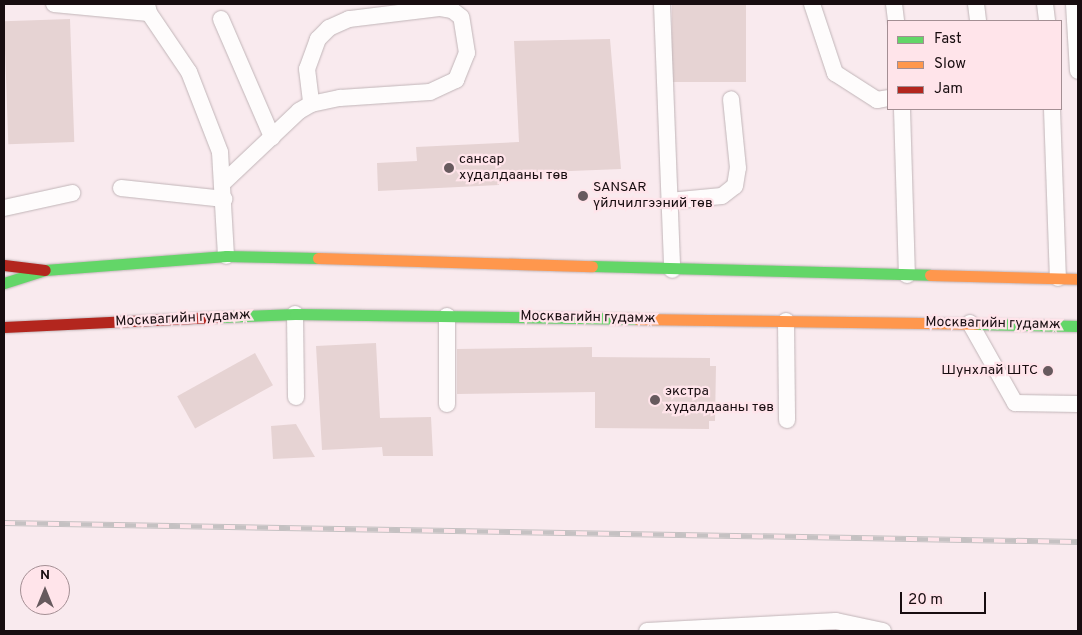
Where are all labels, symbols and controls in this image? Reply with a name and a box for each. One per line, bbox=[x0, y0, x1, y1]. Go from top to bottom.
legend bbox=[887, 20, 1062, 110]
text: Fast bbox=[934, 30, 962, 49]
text: Slow bbox=[934, 55, 966, 74]
text: Jam bbox=[934, 80, 963, 99]
place label: сансар худалдааны төв bbox=[459, 152, 568, 184]
marker: сансар худалдааны төв bbox=[443, 162, 455, 174]
place label: SANSAR үйлчилгээний төв bbox=[593, 180, 713, 212]
marker: SANSAR үйлчилгээний төв bbox=[577, 190, 589, 202]
street label: Москвагийн гудамж bbox=[115, 307, 251, 331]
street label: Москвагийн гудамж bbox=[520, 308, 656, 328]
street label: Москвагийн гудамж bbox=[925, 314, 1061, 334]
place label: Шунхлай ШТС bbox=[941, 363, 1038, 379]
marker: Шунхлай ШТС bbox=[1042, 365, 1054, 377]
place label: экстра худалдааны төв bbox=[665, 384, 774, 417]
marker: экстра худалдааны төв bbox=[649, 394, 661, 406]
north arrow bbox=[20, 565, 70, 615]
text: N bbox=[40, 567, 50, 584]
scale bar bbox=[902, 582, 988, 614]
text: 20 m bbox=[908, 591, 943, 610]

